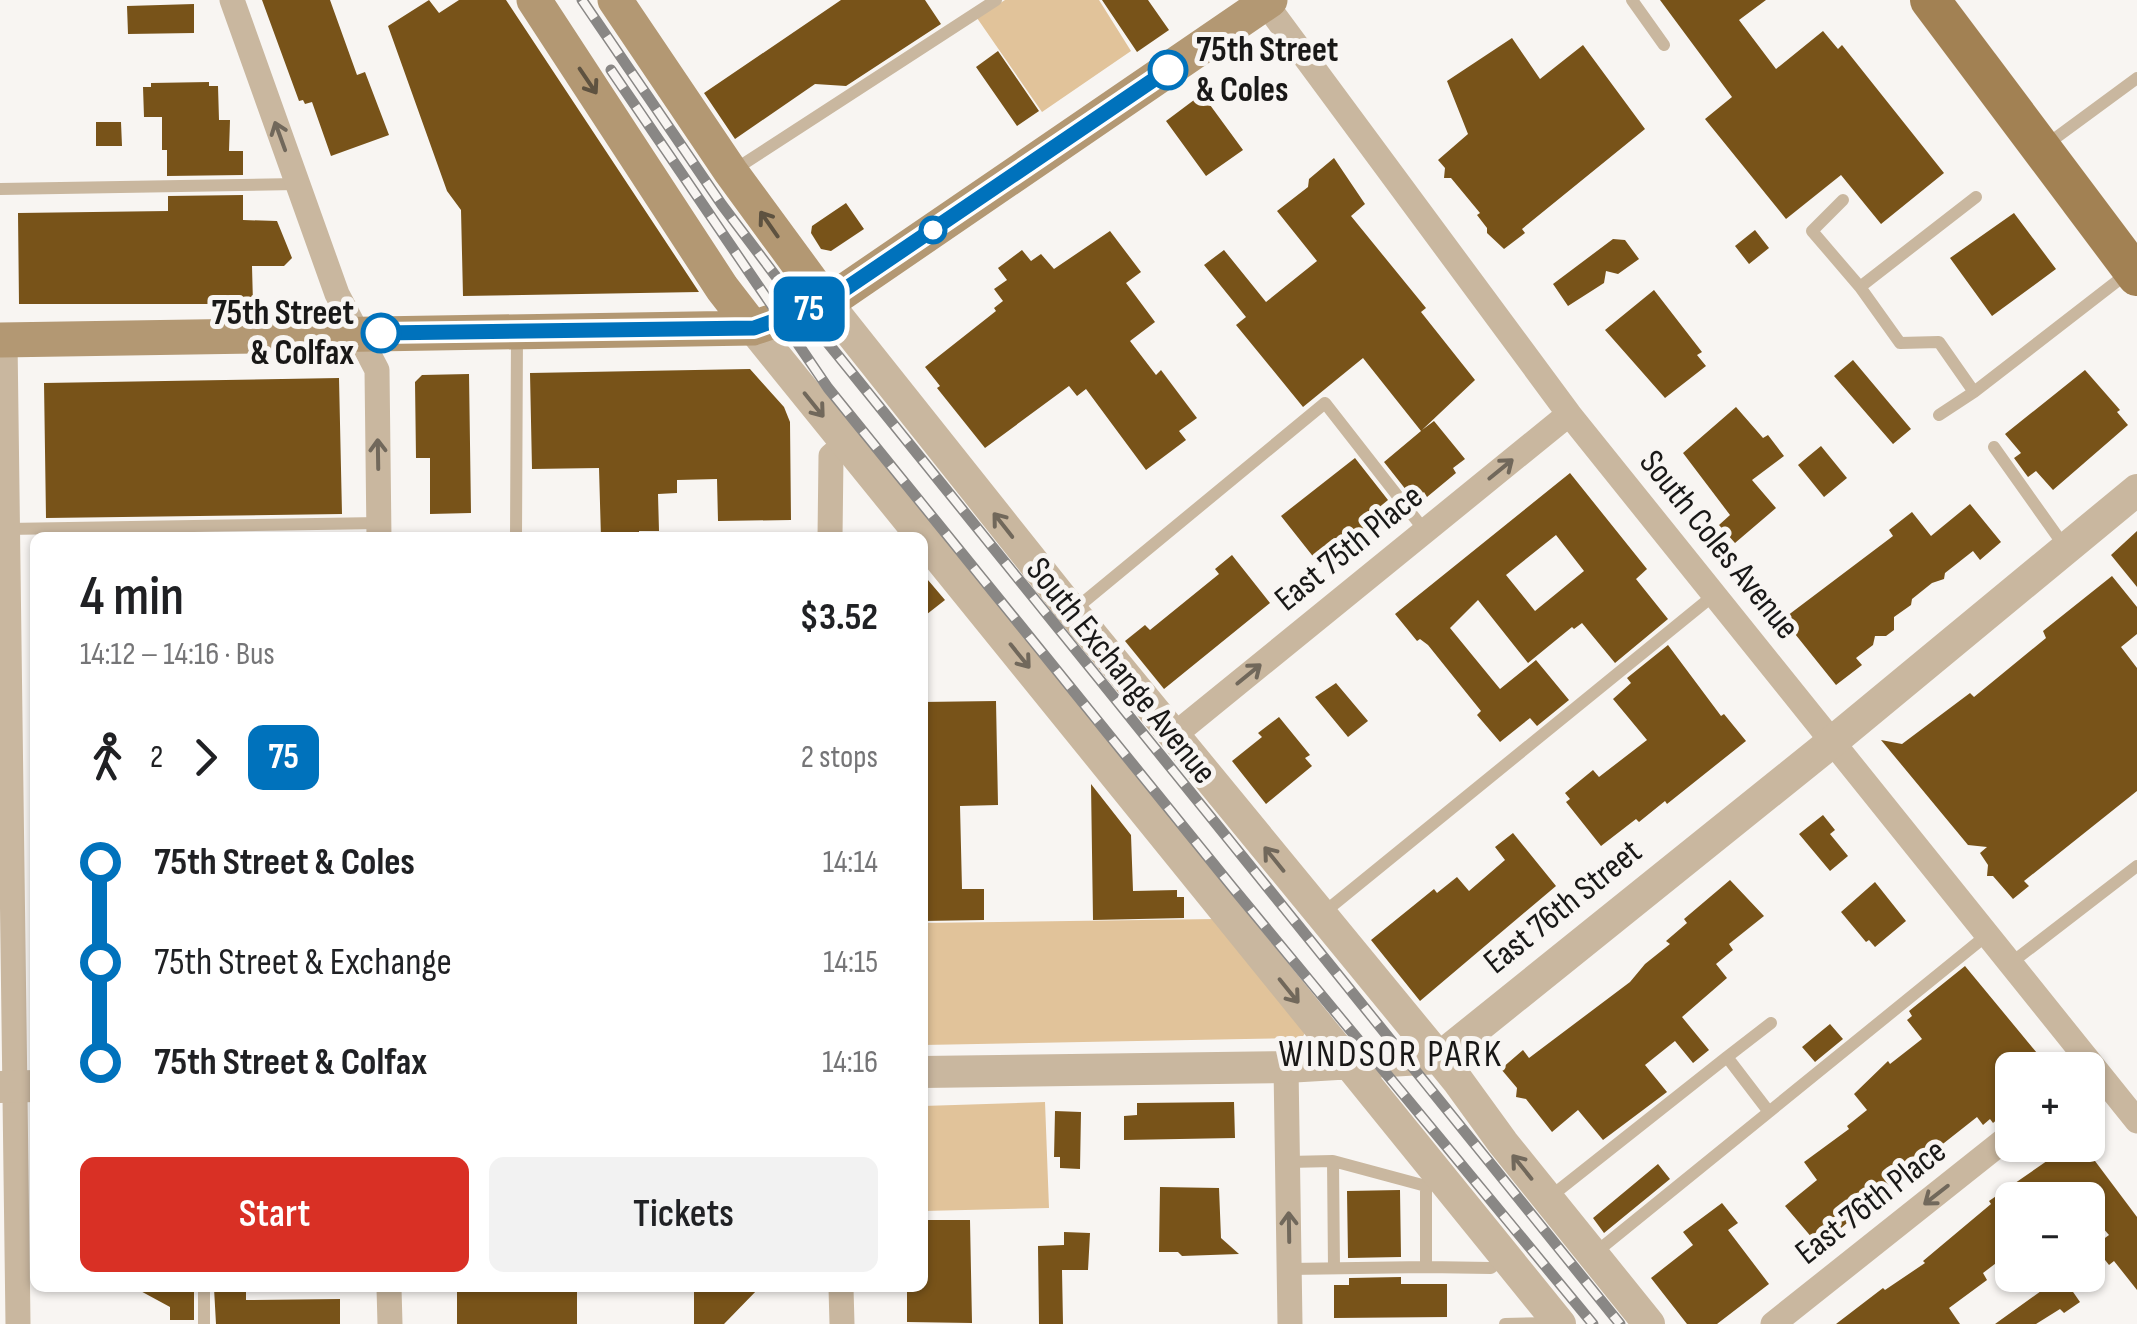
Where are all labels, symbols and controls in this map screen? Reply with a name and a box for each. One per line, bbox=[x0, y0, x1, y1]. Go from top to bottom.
place label: 75th Street & Coles bbox=[1196, 29, 1338, 112]
marker: 75th Street & Coles bbox=[1149, 51, 1187, 89]
one-way arrow bbox=[577, 67, 598, 95]
one-way arrow bbox=[270, 120, 288, 152]
one-way arrow bbox=[758, 211, 779, 238]
unlabelled marker bbox=[920, 217, 946, 243]
line badge: 75 bbox=[764, 276, 854, 342]
text: 75 bbox=[794, 288, 824, 331]
place label: 75th Street & Colfax bbox=[212, 292, 354, 375]
marker: 75th Street & Colfax bbox=[362, 314, 400, 352]
one-way arrow bbox=[803, 391, 825, 417]
one-way arrow bbox=[368, 438, 388, 470]
street label: South Coles Avenue bbox=[1630, 442, 1808, 648]
one-way arrow bbox=[1487, 459, 1514, 481]
street label: East 75th Place bbox=[1266, 475, 1432, 621]
one-way arrow bbox=[993, 513, 1015, 539]
street label: South Exchange Avenue bbox=[1017, 549, 1225, 793]
text: 4 min bbox=[80, 564, 184, 631]
text: $3.52 bbox=[800, 595, 878, 640]
text: 14:12 – 14:16 · Bus bbox=[80, 635, 275, 674]
one-way arrow bbox=[1009, 642, 1030, 669]
one-way arrow bbox=[1235, 663, 1261, 685]
icon: walk bbox=[80, 730, 135, 785]
icon: forward bbox=[178, 730, 233, 785]
text: 75 bbox=[268, 736, 299, 779]
text: 2 bbox=[150, 738, 163, 777]
text: 2 stops bbox=[801, 738, 878, 777]
street label: East 76th Street bbox=[1475, 830, 1651, 984]
text: 75th Street & Coles bbox=[154, 840, 415, 885]
text: 14:14 bbox=[823, 843, 878, 882]
one-way arrow bbox=[1263, 847, 1285, 873]
text: 75th Street & Exchange bbox=[154, 940, 452, 985]
text: 14:15 bbox=[823, 943, 878, 982]
one-way arrow bbox=[1278, 978, 1300, 1004]
district label: WINDSOR PARK bbox=[1278, 1032, 1504, 1077]
text: 75th Street & Colfax bbox=[154, 1040, 427, 1085]
text: 14:16 bbox=[822, 1043, 878, 1082]
map controls bbox=[1995, 1052, 2105, 1292]
button: + bbox=[1995, 1052, 2105, 1162]
street label: East 76th Place bbox=[1787, 1130, 1955, 1274]
one-way arrow bbox=[1511, 1154, 1533, 1180]
button: Start bbox=[80, 1157, 469, 1272]
button: Tickets bbox=[489, 1157, 878, 1272]
button: − bbox=[1995, 1182, 2105, 1292]
one-way arrow bbox=[1923, 1184, 1950, 1205]
one-way arrow bbox=[1280, 1211, 1298, 1244]

